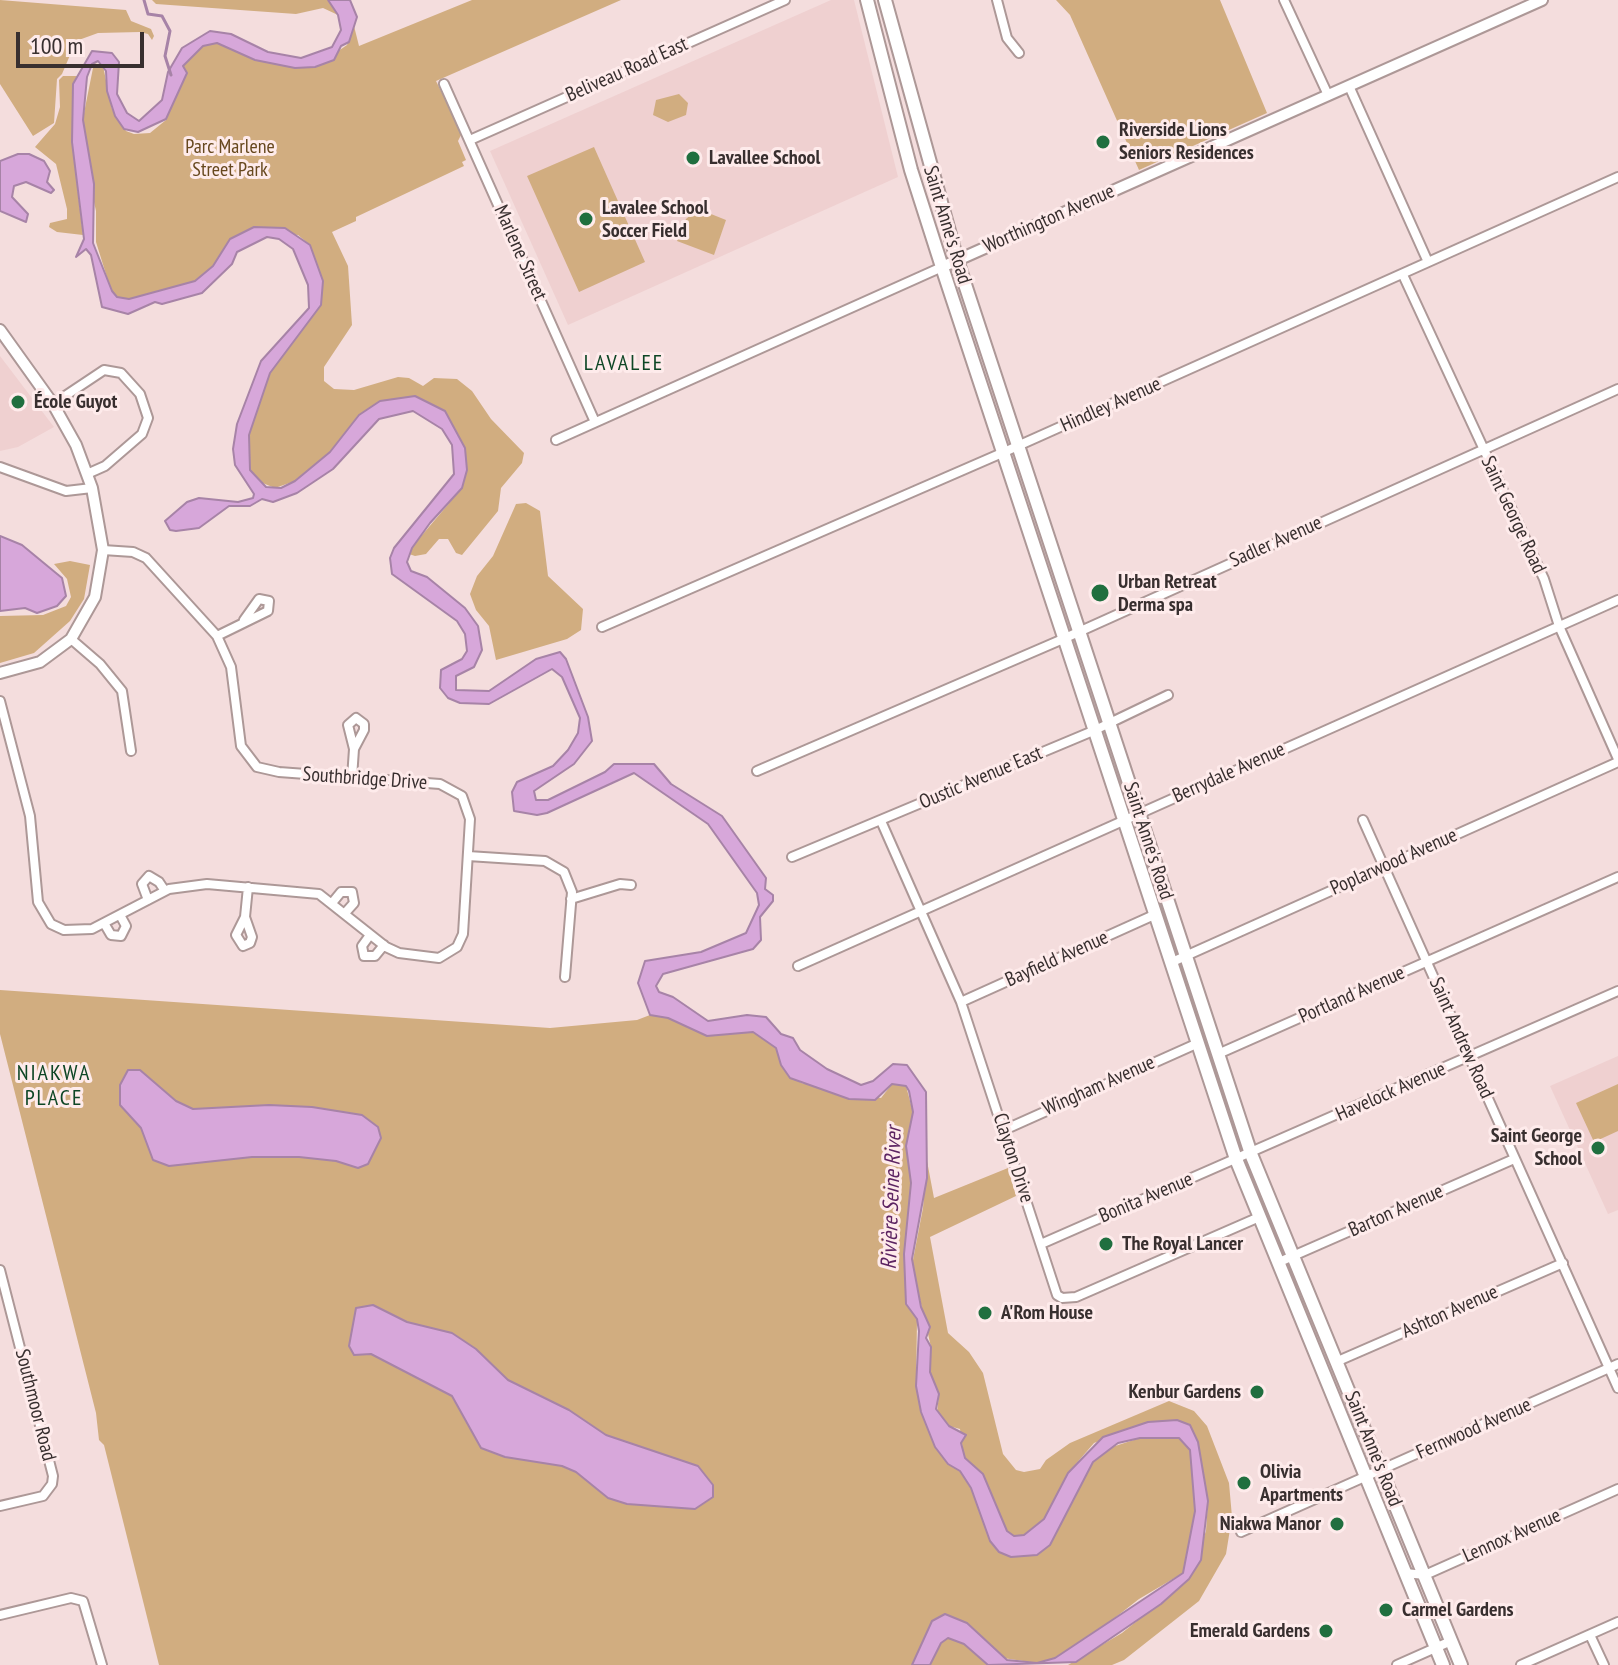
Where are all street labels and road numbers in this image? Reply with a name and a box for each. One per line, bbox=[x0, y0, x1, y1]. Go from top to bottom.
street label: Beliveau Road East bbox=[562, 32, 692, 108]
street label: Saint Anne's Road bbox=[918, 163, 976, 287]
street label: Worthington Avenue bbox=[980, 179, 1118, 259]
street label: Marlene Street bbox=[488, 202, 552, 304]
street label: Hindley Avenue bbox=[1057, 372, 1165, 438]
street label: Saint George Road bbox=[1475, 452, 1551, 578]
street label: Sadler Avenue bbox=[1226, 511, 1326, 573]
street label: Berrydale Avenue bbox=[1169, 738, 1289, 808]
street label: Oustic Avenue East bbox=[916, 741, 1046, 815]
street label: Southbridge Drive bbox=[302, 763, 428, 795]
street label: Saint Anne's Road bbox=[1118, 779, 1178, 903]
street label: Poplarwood Avenue bbox=[1327, 823, 1461, 901]
street label: Bayfield Avenue bbox=[1002, 926, 1112, 992]
street label: Portland Avenue bbox=[1295, 961, 1409, 1029]
street label: Saint Andrew Road bbox=[1424, 974, 1498, 1102]
street label: Wingham Avenue bbox=[1039, 1051, 1159, 1121]
street label: Havelock Avenue bbox=[1332, 1057, 1450, 1127]
street label: Clayton Drive bbox=[987, 1110, 1039, 1206]
street label: Bonita Avenue bbox=[1096, 1168, 1196, 1228]
street label: Barton Avenue bbox=[1345, 1180, 1447, 1242]
street label: Ashton Avenue bbox=[1398, 1280, 1502, 1344]
street label: Southmoor Road bbox=[10, 1347, 60, 1463]
street label: Saint Anne's Road bbox=[1339, 1388, 1407, 1510]
street label: Fernwood Avenue bbox=[1413, 1393, 1535, 1465]
street label: Lennox Avenue bbox=[1459, 1504, 1565, 1568]

